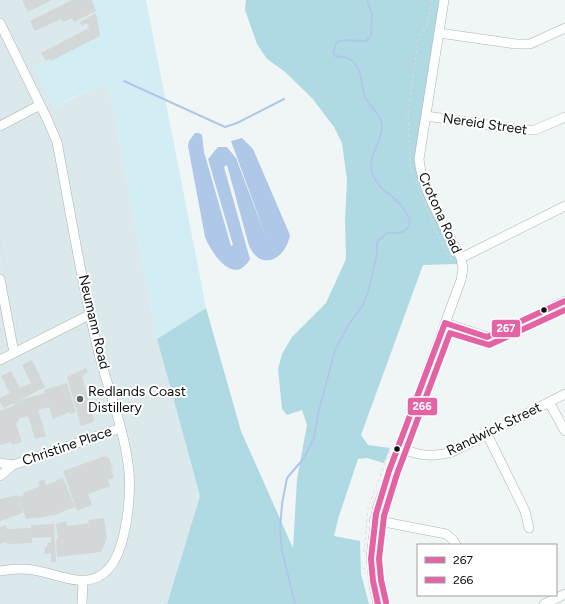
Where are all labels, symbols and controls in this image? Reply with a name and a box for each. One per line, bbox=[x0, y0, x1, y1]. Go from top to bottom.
street label: Nereid Street bbox=[442, 110, 528, 138]
street label: Crotona Road bbox=[415, 170, 465, 256]
street label: Neumann Road bbox=[75, 273, 113, 371]
unlabelled marker bbox=[539, 305, 549, 315]
line badge: 267 bbox=[491, 319, 521, 338]
text: 267 bbox=[497, 322, 515, 335]
place label: Redlands Coast Distillery bbox=[88, 383, 186, 416]
marker: Redlands Coast Distillery bbox=[75, 394, 85, 404]
line badge: 266 bbox=[407, 397, 438, 416]
street label: Randwick Street bbox=[444, 399, 544, 459]
text: 266 bbox=[412, 400, 432, 413]
street label: Christine Place bbox=[20, 423, 114, 469]
unlabelled marker bbox=[392, 444, 402, 454]
legend bbox=[417, 544, 557, 596]
text: 267 bbox=[453, 553, 474, 567]
text: 266 bbox=[453, 573, 474, 587]

